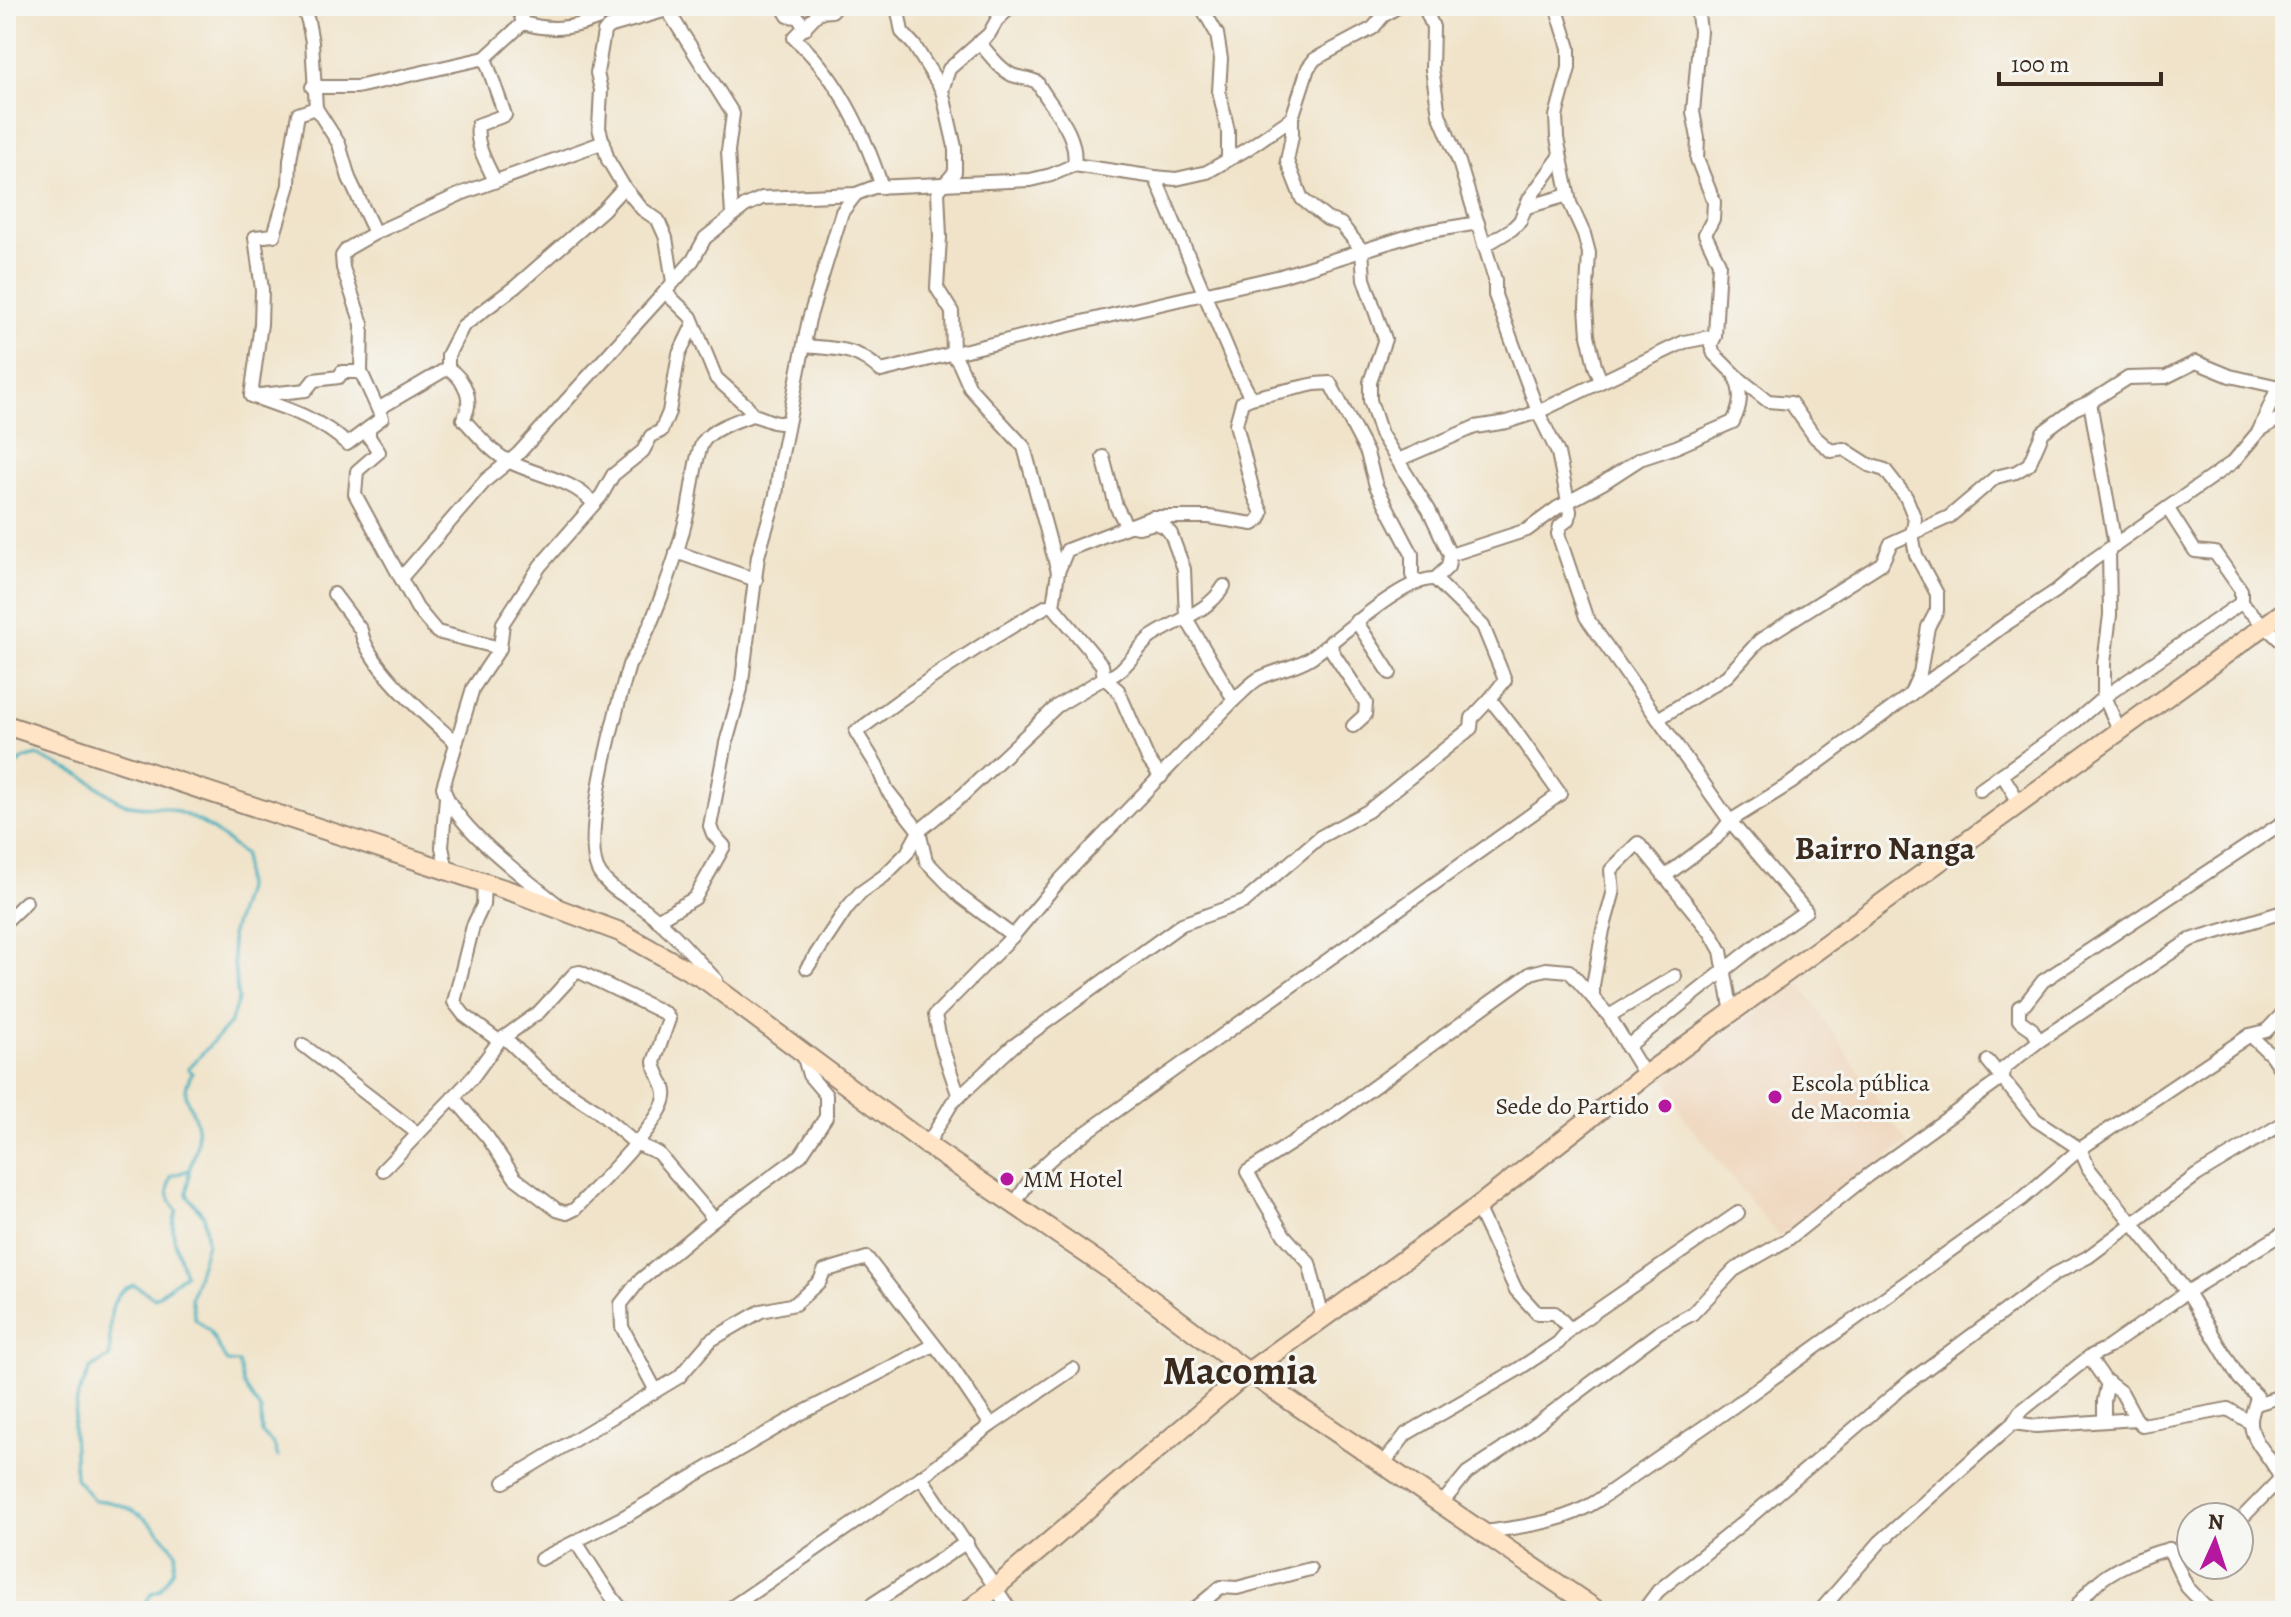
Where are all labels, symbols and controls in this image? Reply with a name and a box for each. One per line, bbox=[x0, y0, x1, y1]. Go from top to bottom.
scale bar bbox=[1999, 36, 2161, 86]
text: 100 m bbox=[2011, 48, 2070, 80]
district label: Bairro Nanga bbox=[1795, 826, 1976, 870]
place label: Escola pública de Macomia bbox=[1791, 1067, 1931, 1127]
marker: Escola pública de Macomia bbox=[1766, 1088, 1784, 1106]
place label: Sede do Partido bbox=[1495, 1090, 1649, 1122]
marker: Sede do Partido bbox=[1656, 1097, 1674, 1115]
place label: MM Hotel bbox=[1023, 1163, 1123, 1195]
marker: MM Hotel bbox=[998, 1170, 1016, 1188]
district label: Macomia bbox=[1163, 1343, 1318, 1398]
north arrow bbox=[2175, 1501, 2255, 1581]
text: N bbox=[2207, 1507, 2225, 1537]

